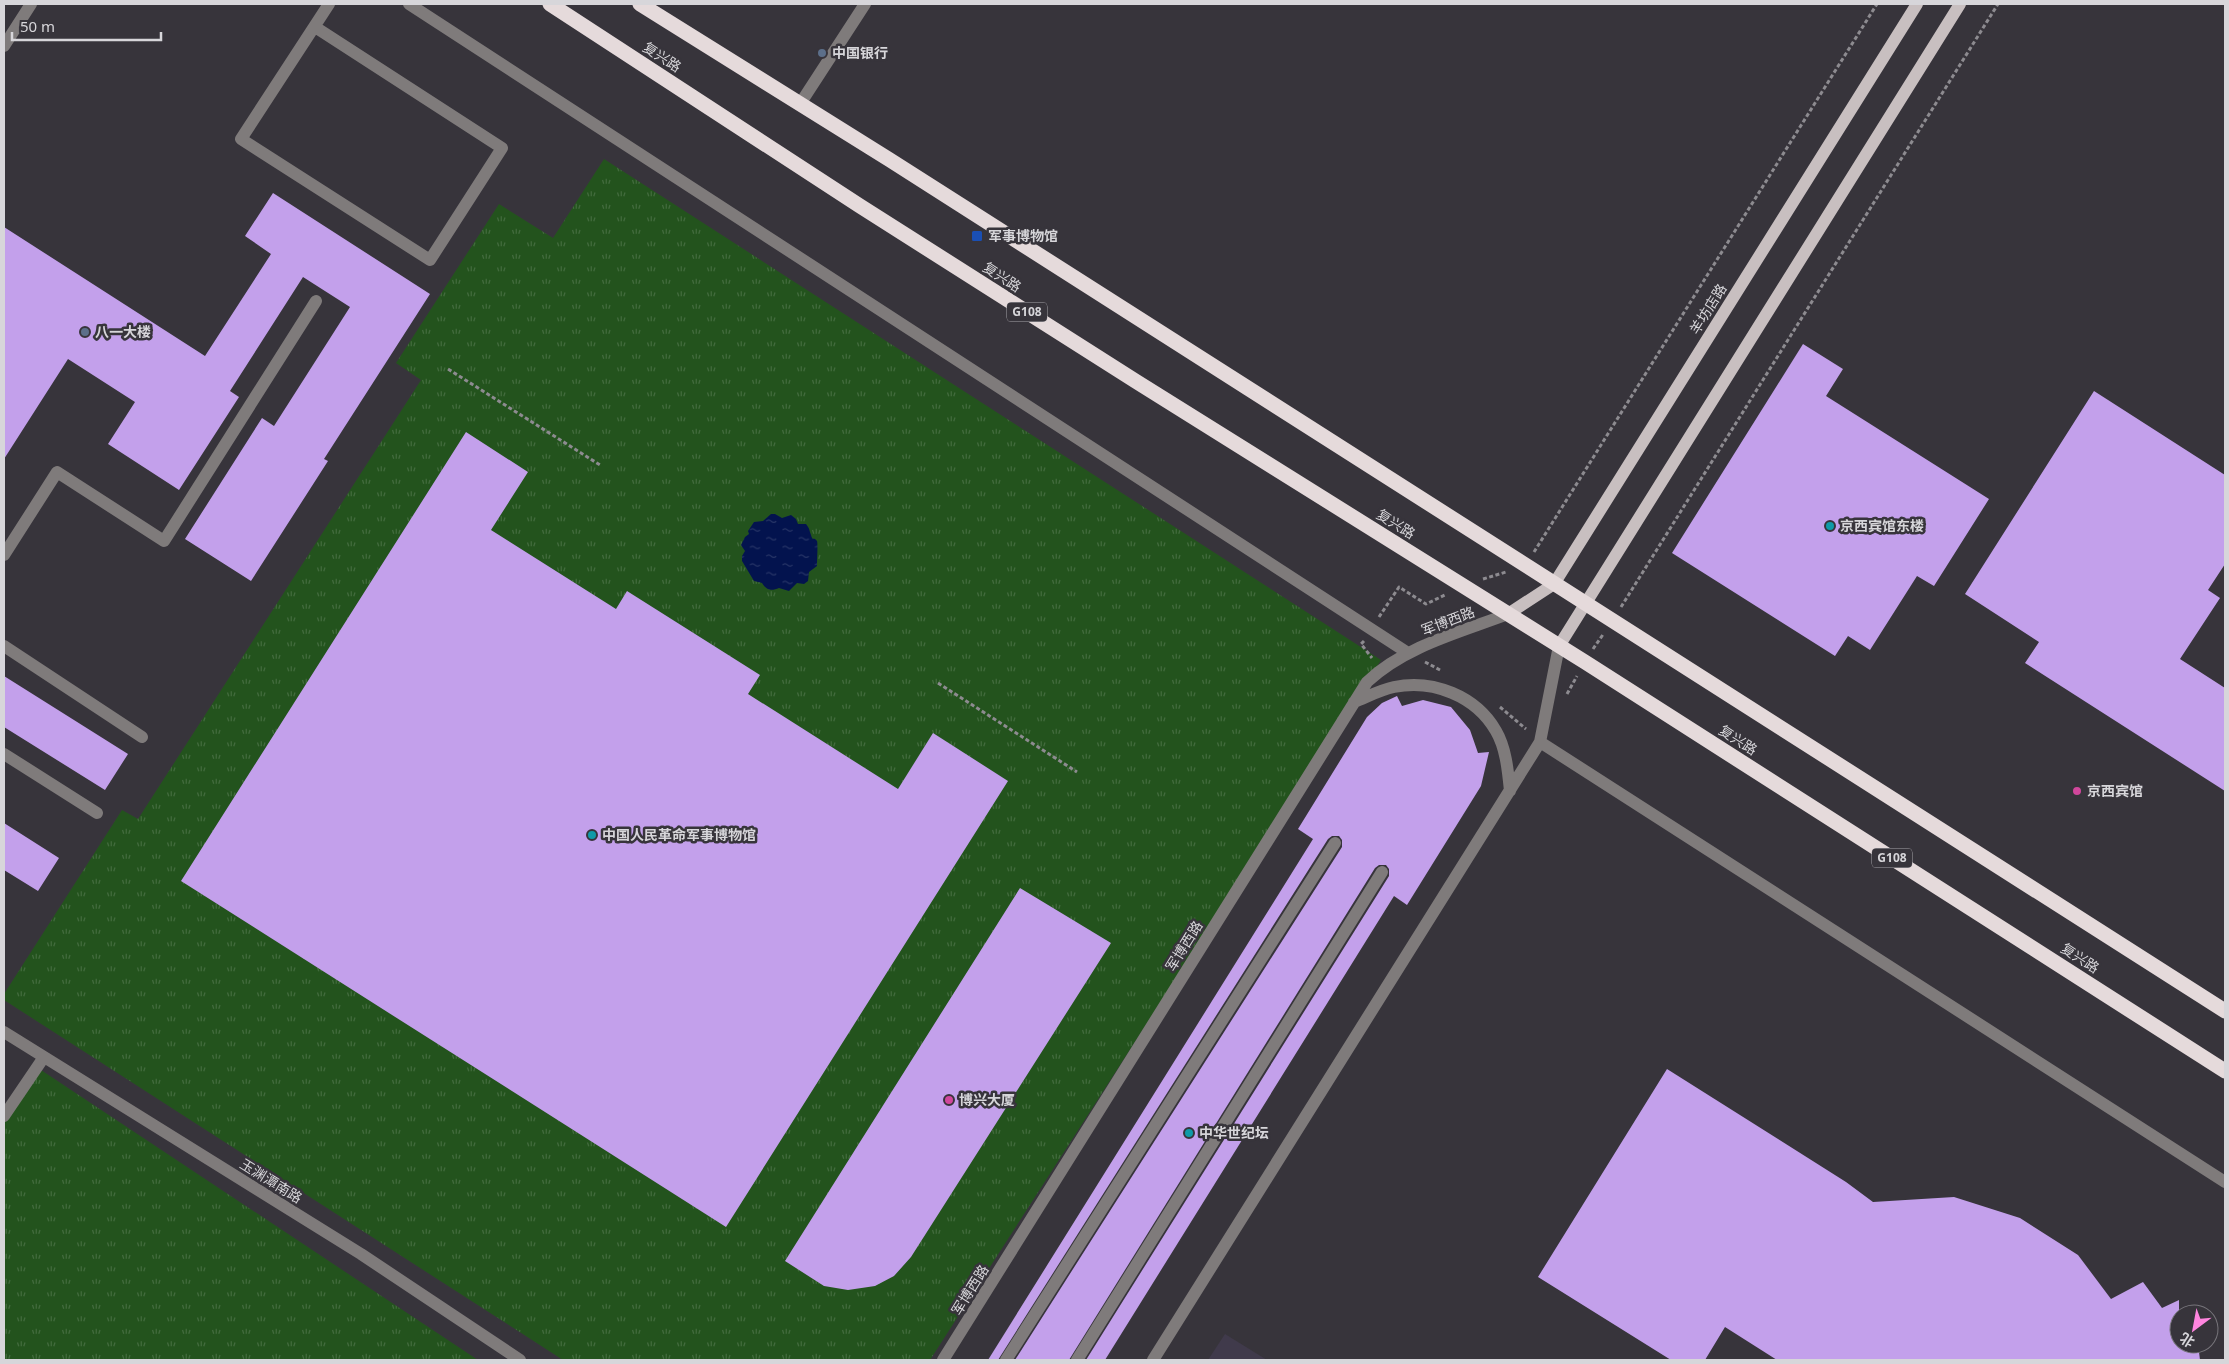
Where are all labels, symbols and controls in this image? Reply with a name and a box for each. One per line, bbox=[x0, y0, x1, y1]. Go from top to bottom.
scale bar bbox=[12, 10, 161, 42]
text: 50 m bbox=[20, 16, 55, 36]
street label: 复兴路 bbox=[639, 37, 685, 76]
place label: 中国银行 bbox=[832, 43, 888, 62]
marker: 中国银行 bbox=[816, 47, 828, 59]
place label: 军事博物馆 bbox=[988, 226, 1058, 245]
marker: 军事博物馆 bbox=[970, 229, 984, 243]
street label: 复兴路 bbox=[979, 257, 1025, 296]
street label: 羊坊店路 bbox=[1685, 280, 1730, 338]
road number: G108 bbox=[1007, 302, 1047, 322]
place label: 八一大楼 bbox=[95, 322, 151, 341]
marker: 八一大楼 bbox=[79, 326, 91, 338]
street label: 复兴路 bbox=[1373, 504, 1419, 543]
place label: 京西宾馆东楼 bbox=[1840, 516, 1924, 535]
marker: 京西宾馆东楼 bbox=[1824, 520, 1836, 532]
street label: 军博西路 bbox=[1418, 602, 1477, 639]
street label: 复兴路 bbox=[1715, 720, 1761, 759]
place label: 京西宾馆 bbox=[2087, 781, 2143, 800]
marker: 京西宾馆 bbox=[2071, 785, 2083, 797]
place label: 中国人民革命军事博物馆 bbox=[602, 825, 756, 844]
marker: 中国人民革命军事博物馆 bbox=[586, 829, 598, 841]
road number: G108 bbox=[1872, 848, 1912, 868]
street label: 军博西路 bbox=[1161, 917, 1206, 975]
street label: 复兴路 bbox=[2057, 938, 2103, 977]
place label: 博兴大厦 bbox=[959, 1090, 1015, 1109]
marker: 博兴大厦 bbox=[943, 1094, 955, 1106]
place label: 中华世纪坛 bbox=[1199, 1123, 1269, 1142]
marker: 中华世纪坛 bbox=[1183, 1127, 1195, 1139]
street label: 玉渊潭南路 bbox=[237, 1154, 306, 1207]
street label: 军博西路 bbox=[947, 1261, 992, 1319]
north arrow bbox=[2169, 1304, 2219, 1354]
text: 北 bbox=[2176, 1329, 2198, 1352]

